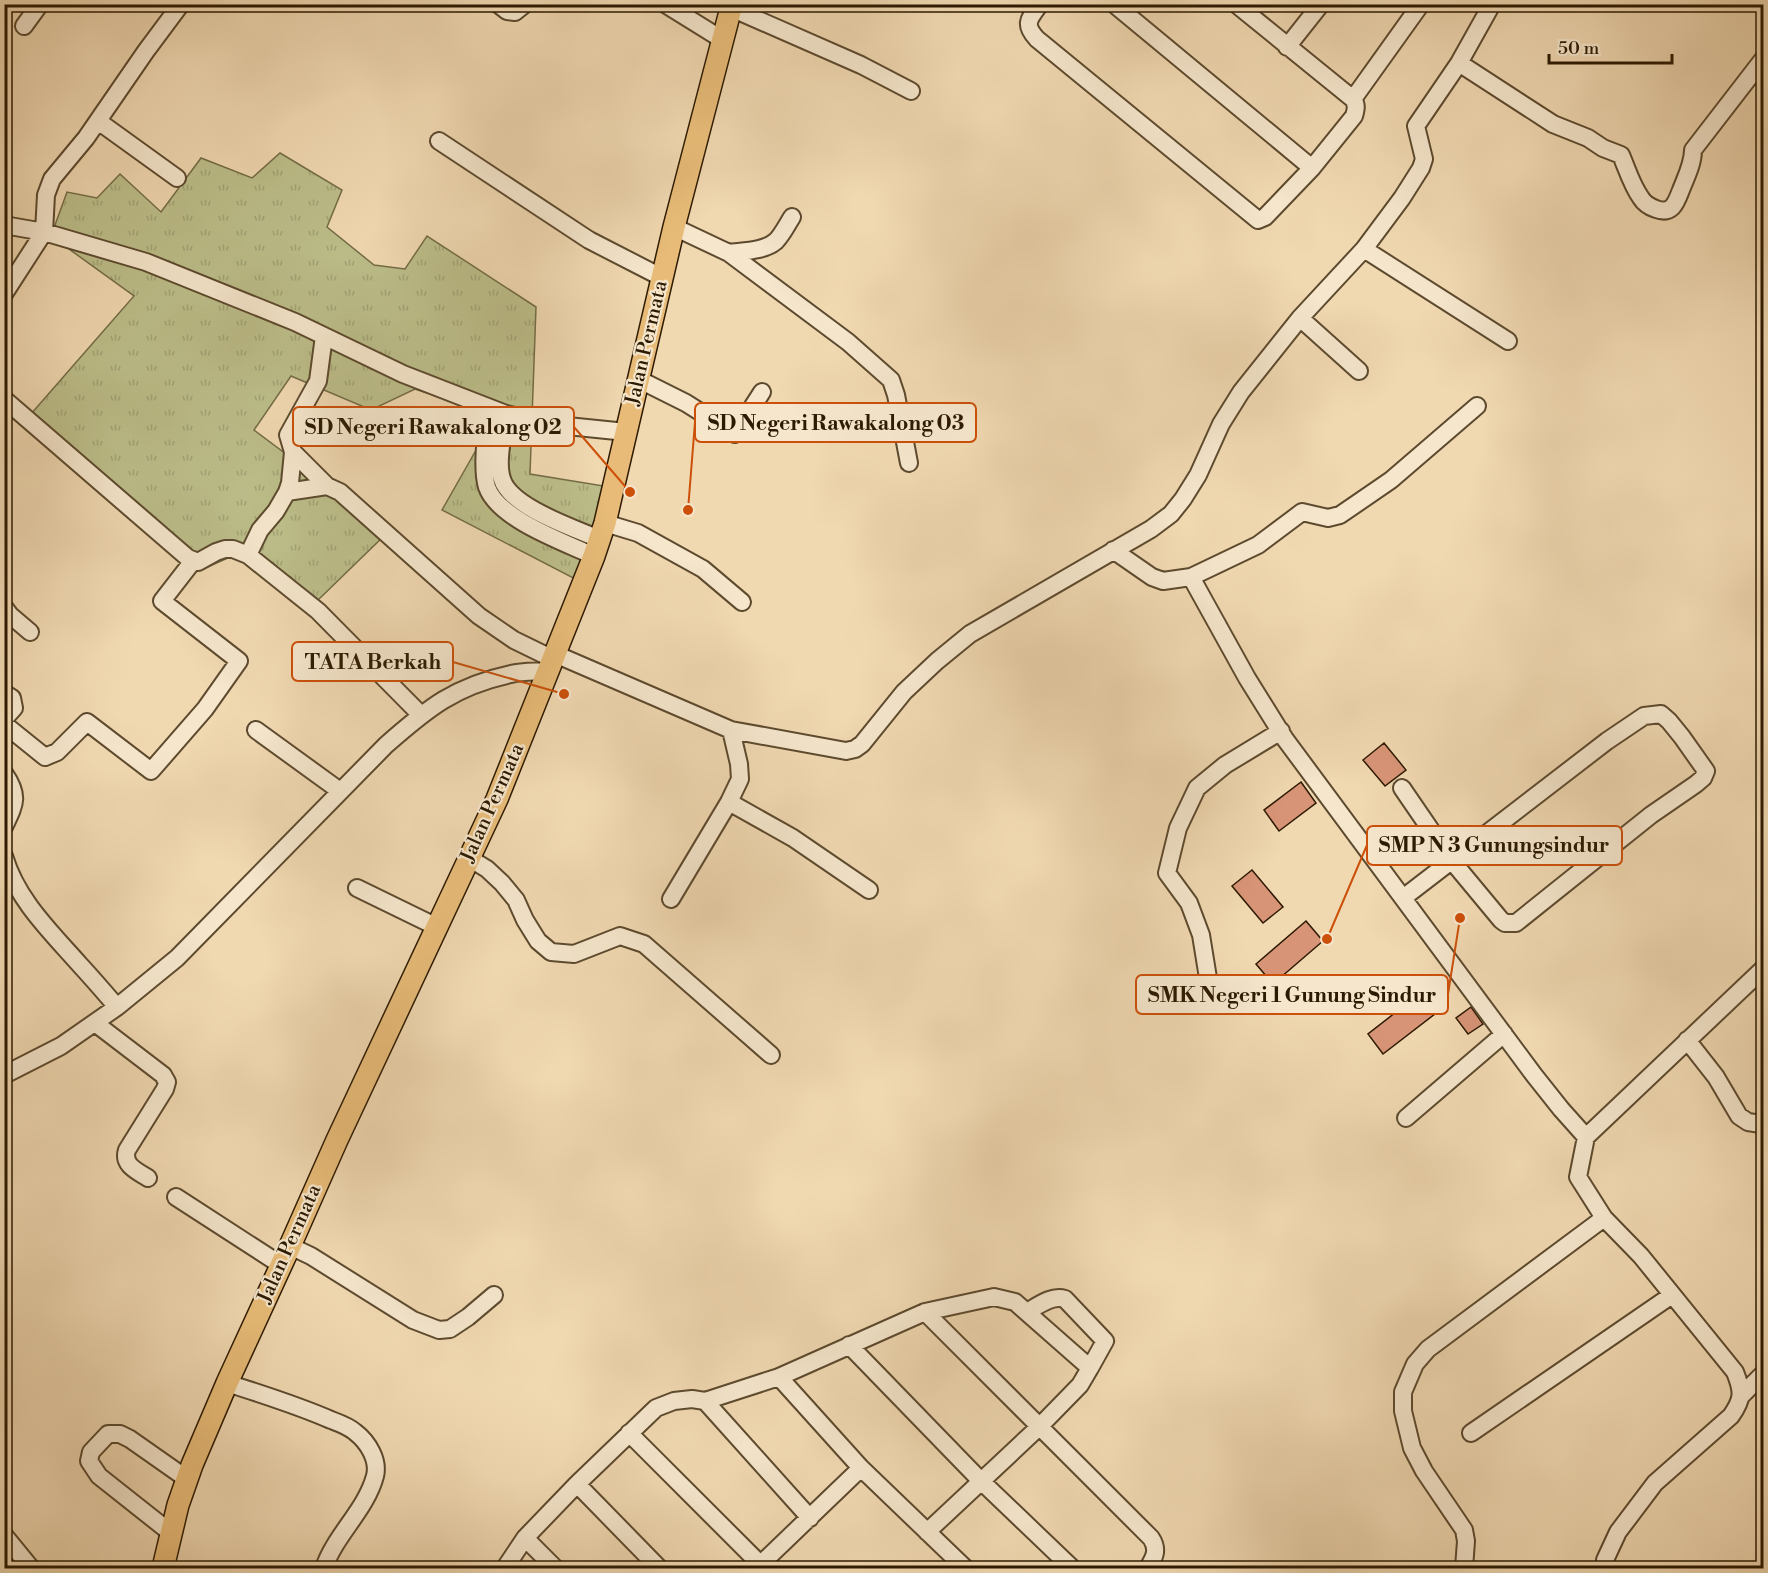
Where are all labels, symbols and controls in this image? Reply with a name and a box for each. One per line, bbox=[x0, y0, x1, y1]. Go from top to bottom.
scale bar bbox=[1549, 27, 1672, 65]
text: 50 m bbox=[1558, 37, 1600, 60]
street label: Jalan Permata bbox=[620, 277, 674, 409]
callout: SD Negeri Rawakalong 03 bbox=[695, 403, 976, 442]
callout: SD Negeri Rawakalong 02 bbox=[293, 407, 574, 446]
text: SD Negeri Rawakalong 03 bbox=[708, 411, 964, 437]
text: SD Negeri Rawakalong 02 bbox=[304, 415, 562, 441]
callout: TATA Berkah bbox=[292, 642, 453, 681]
text: TATA Berkah bbox=[305, 650, 441, 676]
street label: Jalan Permata bbox=[455, 739, 531, 867]
callout: SMP N 3 Gunungsindur bbox=[1367, 826, 1622, 865]
text: SMP N 3 Gunungsindur bbox=[1379, 833, 1609, 859]
callout: SMK Negeri 1 Gunung Sindur bbox=[1136, 975, 1448, 1014]
text: SMK Negeri 1 Gunung Sindur bbox=[1148, 983, 1436, 1009]
street label: Jalan Permata bbox=[252, 1180, 328, 1308]

